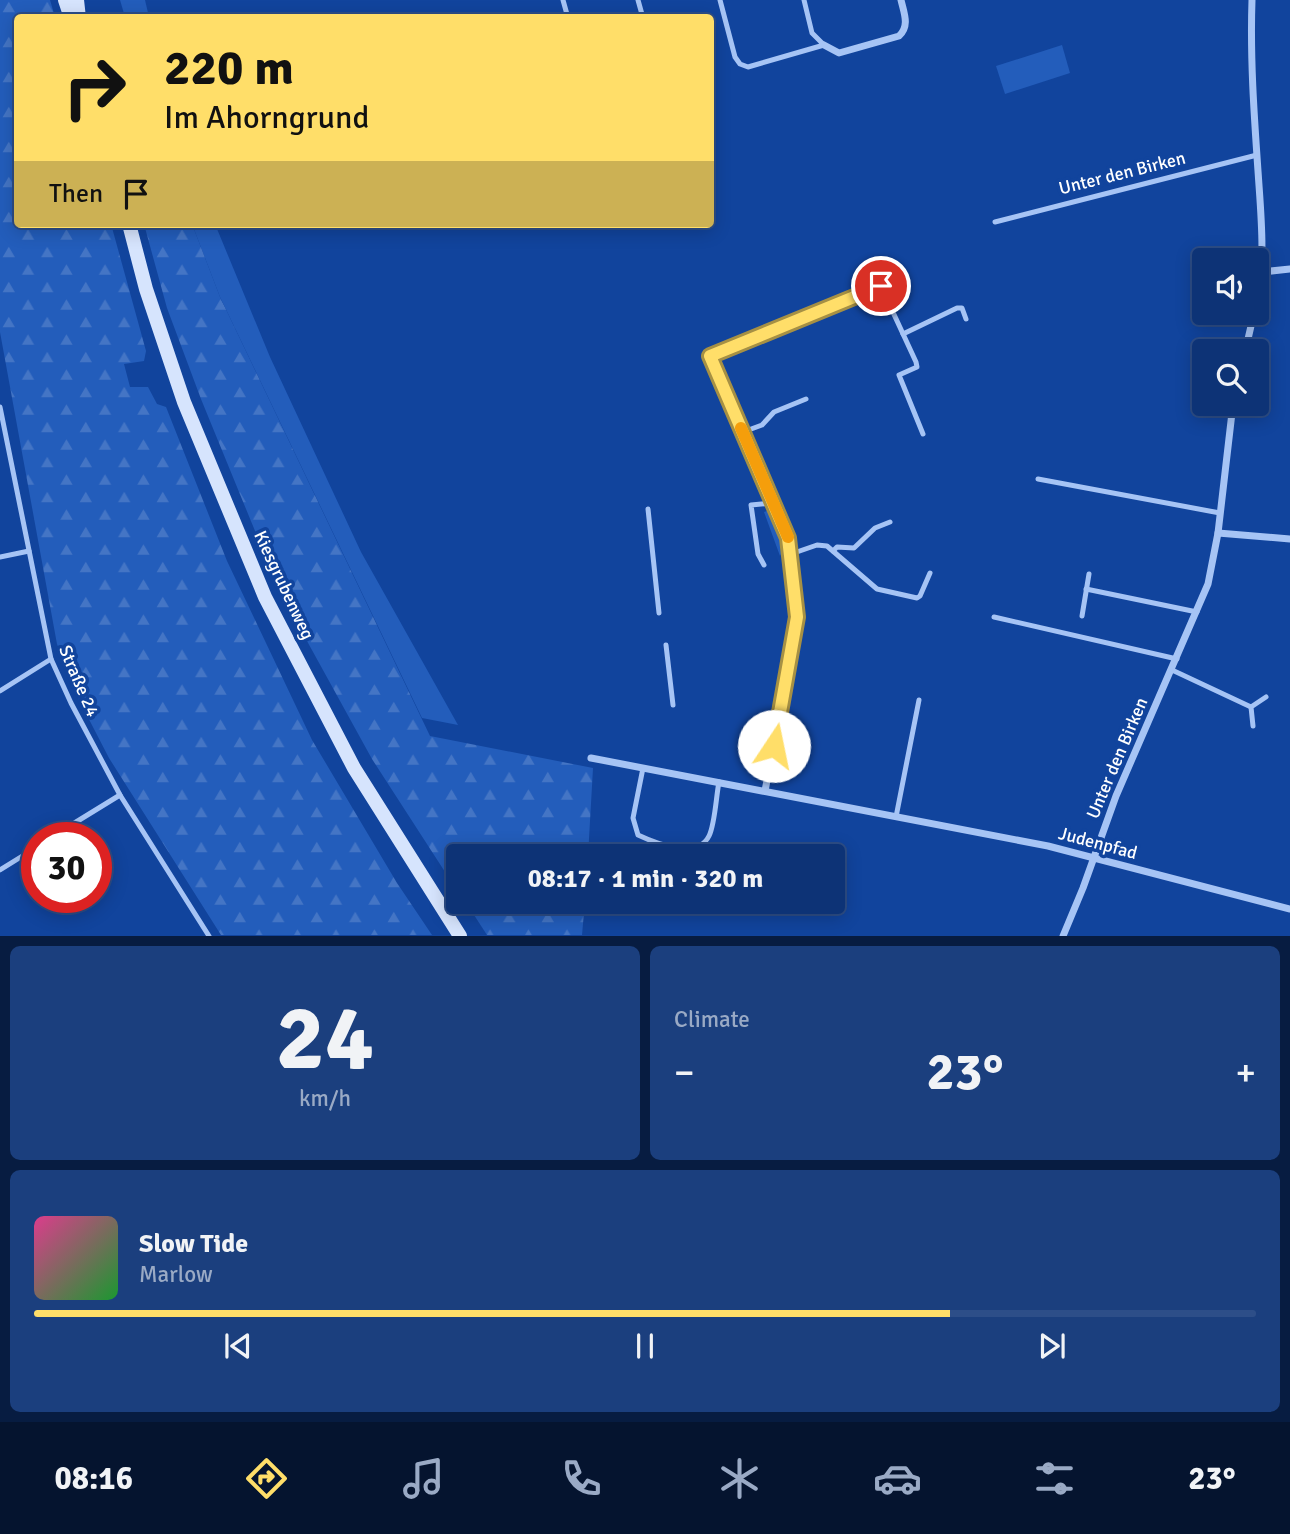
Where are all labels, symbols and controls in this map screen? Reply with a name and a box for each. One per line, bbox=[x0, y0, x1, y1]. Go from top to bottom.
text: 220 m bbox=[164, 38, 294, 98]
icon: right bbox=[49, 42, 140, 133]
text: Im Ahorngrund bbox=[164, 98, 369, 137]
street label: Unter den Birken bbox=[1056, 147, 1188, 199]
icon: arrive bbox=[117, 175, 155, 213]
text: Then bbox=[49, 178, 103, 210]
map controls bbox=[1192, 248, 1269, 416]
button: sound bbox=[1192, 248, 1269, 325]
pin bbox=[851, 256, 911, 316]
icon: arrive bbox=[862, 267, 900, 305]
button: search bbox=[1192, 339, 1269, 416]
street label: Kiesgrubenweg bbox=[249, 527, 319, 643]
street label: Straße 24 bbox=[54, 642, 104, 720]
street label: Unter den Birken bbox=[1082, 694, 1152, 822]
position arrow bbox=[737, 709, 811, 783]
speed limit sign: 30 bbox=[21, 822, 112, 913]
street label: Judenpfad bbox=[1056, 822, 1140, 864]
text: 08:17 · 1 min · 320 m bbox=[528, 863, 763, 895]
text: 24 bbox=[276, 982, 374, 1095]
text: Climate bbox=[674, 1005, 750, 1034]
text: 23° bbox=[927, 1040, 1003, 1104]
text: − bbox=[674, 1049, 695, 1096]
text: + bbox=[1235, 1049, 1256, 1096]
text: km/h bbox=[299, 1084, 351, 1113]
text: Slow Tide bbox=[139, 1228, 248, 1260]
text: Marlow bbox=[139, 1260, 213, 1289]
icon: previous bbox=[219, 1327, 257, 1365]
icon: pause bbox=[626, 1327, 664, 1365]
icon: next bbox=[1033, 1327, 1071, 1365]
icon: directions bbox=[242, 1454, 291, 1503]
icon: music bbox=[399, 1454, 448, 1503]
icon: phone bbox=[557, 1454, 606, 1503]
icon: climate bbox=[715, 1454, 764, 1503]
icon: car bbox=[873, 1454, 922, 1503]
icon: filters bbox=[1030, 1454, 1079, 1503]
text: 08:16 bbox=[54, 1459, 133, 1498]
text: 23° bbox=[1188, 1459, 1236, 1498]

